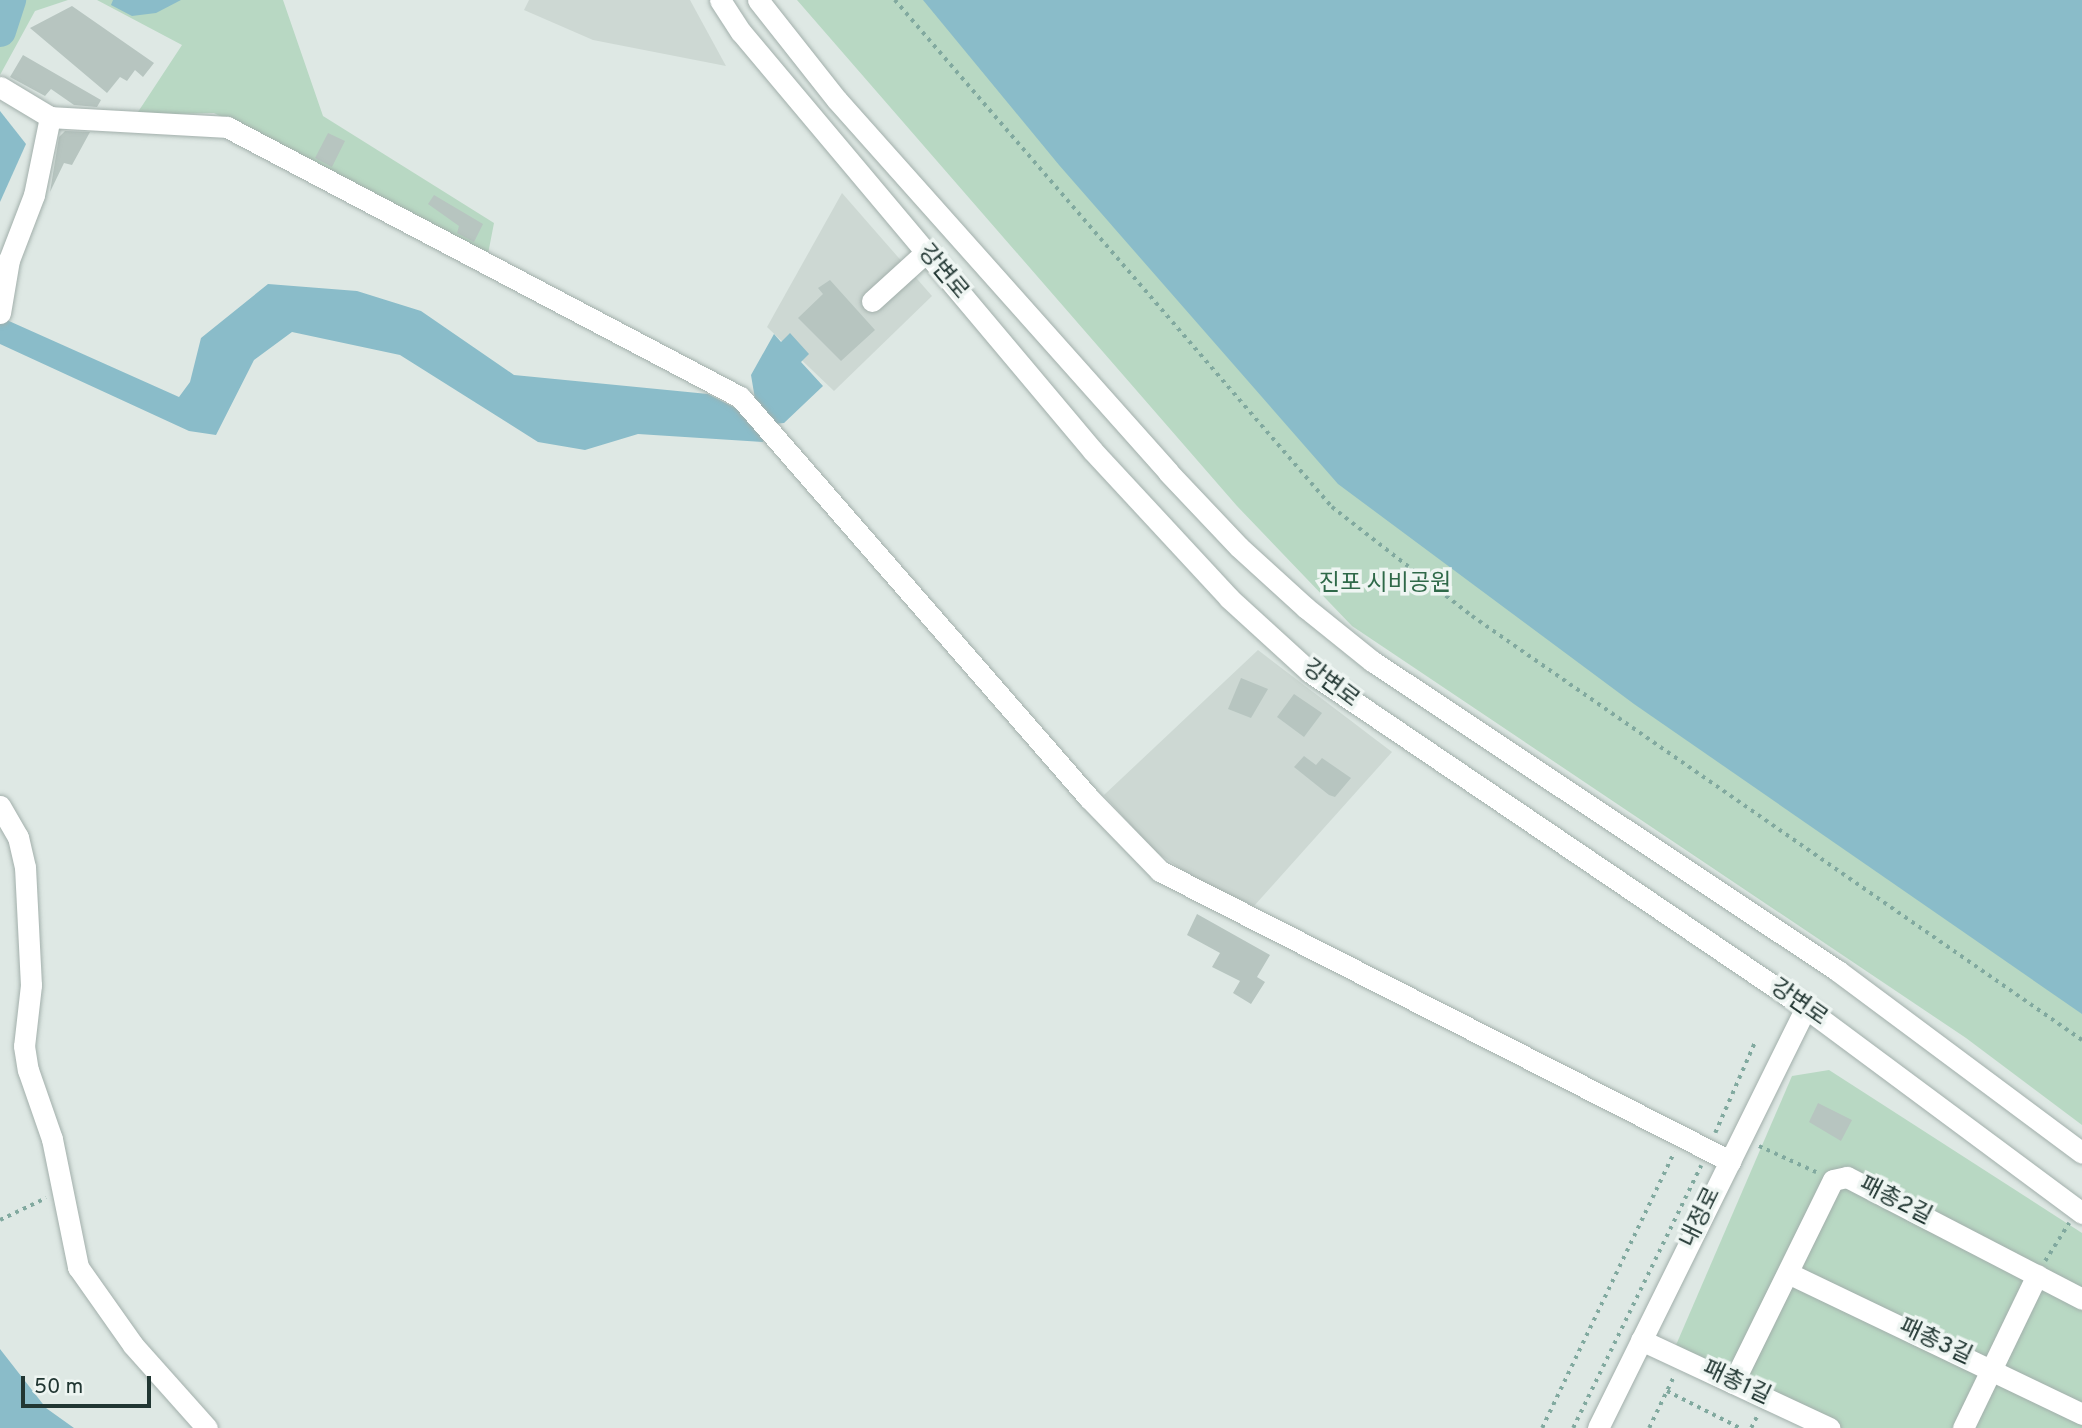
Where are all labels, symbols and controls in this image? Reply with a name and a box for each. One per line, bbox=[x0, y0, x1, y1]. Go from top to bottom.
street label: 강변로 bbox=[911, 240, 973, 306]
park label: 진포 시비공원 bbox=[1319, 571, 1451, 599]
street label: 강변로 bbox=[1296, 655, 1364, 715]
street label: 강변로 bbox=[1764, 974, 1832, 1034]
street label: 패총2길 bbox=[1854, 1172, 1936, 1232]
street label: 내정로 bbox=[1676, 1183, 1728, 1253]
street label: 패총3길 bbox=[1894, 1314, 1976, 1372]
street label: 패총1길 bbox=[1698, 1356, 1774, 1412]
scale bar bbox=[24, 1362, 154, 1406]
text: 50 m bbox=[34, 1374, 83, 1401]

